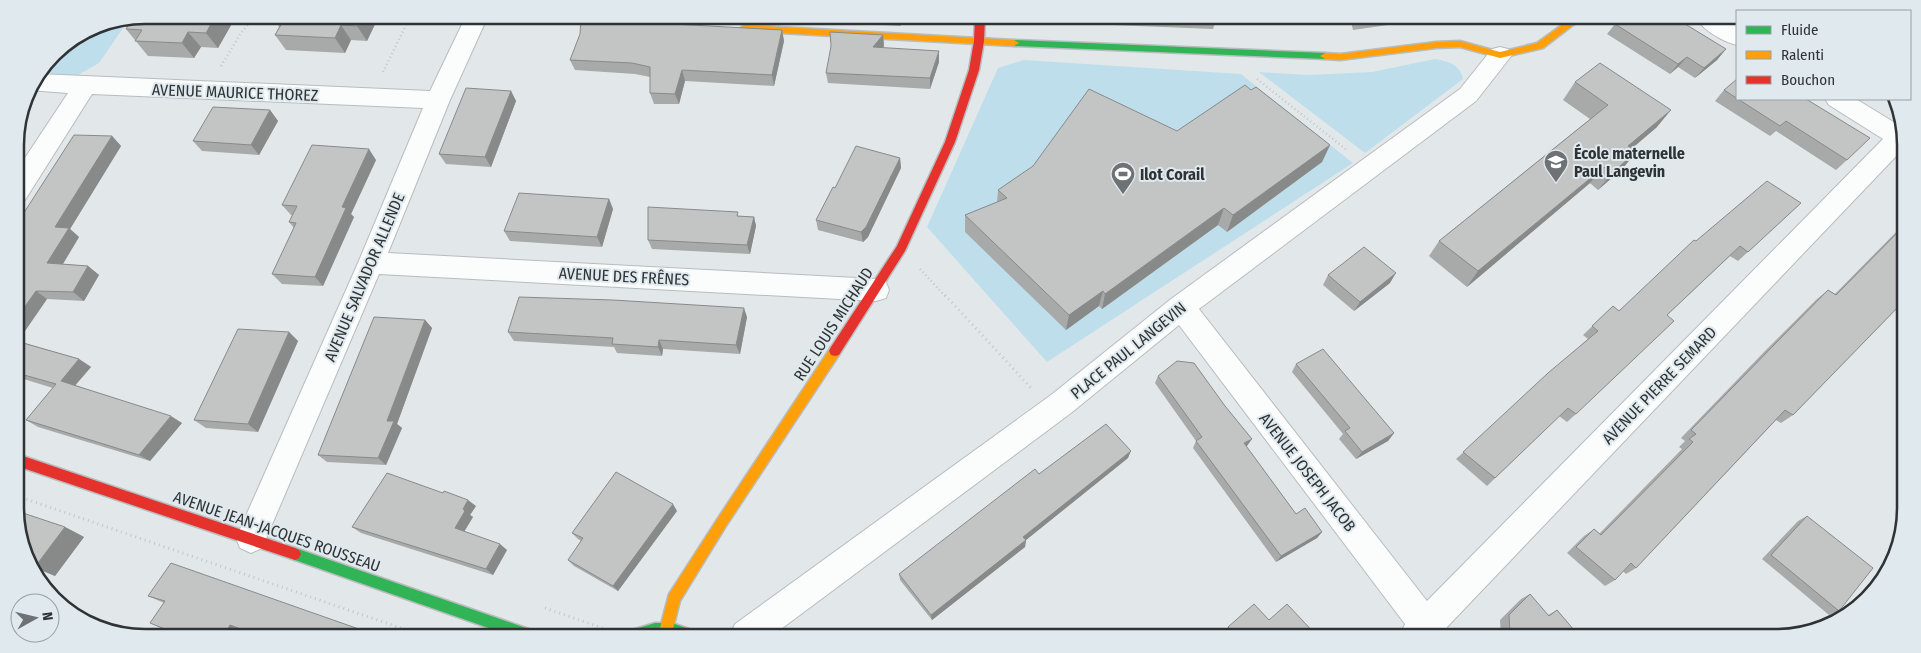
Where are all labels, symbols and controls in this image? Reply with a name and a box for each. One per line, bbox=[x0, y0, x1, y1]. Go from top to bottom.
legend bbox=[1736, 10, 1911, 100]
text: Fluide bbox=[1781, 21, 1818, 39]
text: Ralenti bbox=[1781, 46, 1824, 64]
text: Bouchon bbox=[1781, 71, 1835, 89]
street label: AVENUE MAURICE THOREZ bbox=[152, 80, 318, 105]
place label: École maternelle Paul Langevin bbox=[1574, 143, 1685, 181]
school or university icon: École maternelle Paul Langevin bbox=[1543, 149, 1569, 183]
sports icon: Ilot Corail bbox=[1110, 161, 1136, 195]
place label: Ilot Corail bbox=[1140, 165, 1205, 184]
street label: AVENUE SALVADOR ALLENDE bbox=[320, 190, 409, 364]
street label: AVENUE DES FRÊNES bbox=[558, 264, 690, 289]
street label: RUE LOUIS MICHAUD bbox=[790, 264, 877, 385]
street label: PLACE PAUL LANGEVIN bbox=[1067, 298, 1190, 403]
street label: AVENUE PIERRE SEMARD bbox=[1598, 323, 1720, 448]
street label: AVENUE JOSEPH JACOB bbox=[1255, 409, 1360, 536]
street label: AVENUE JEAN-JACQUES ROUSSEAU bbox=[171, 487, 383, 576]
north arrow bbox=[10, 593, 60, 643]
text: N bbox=[38, 611, 56, 622]

